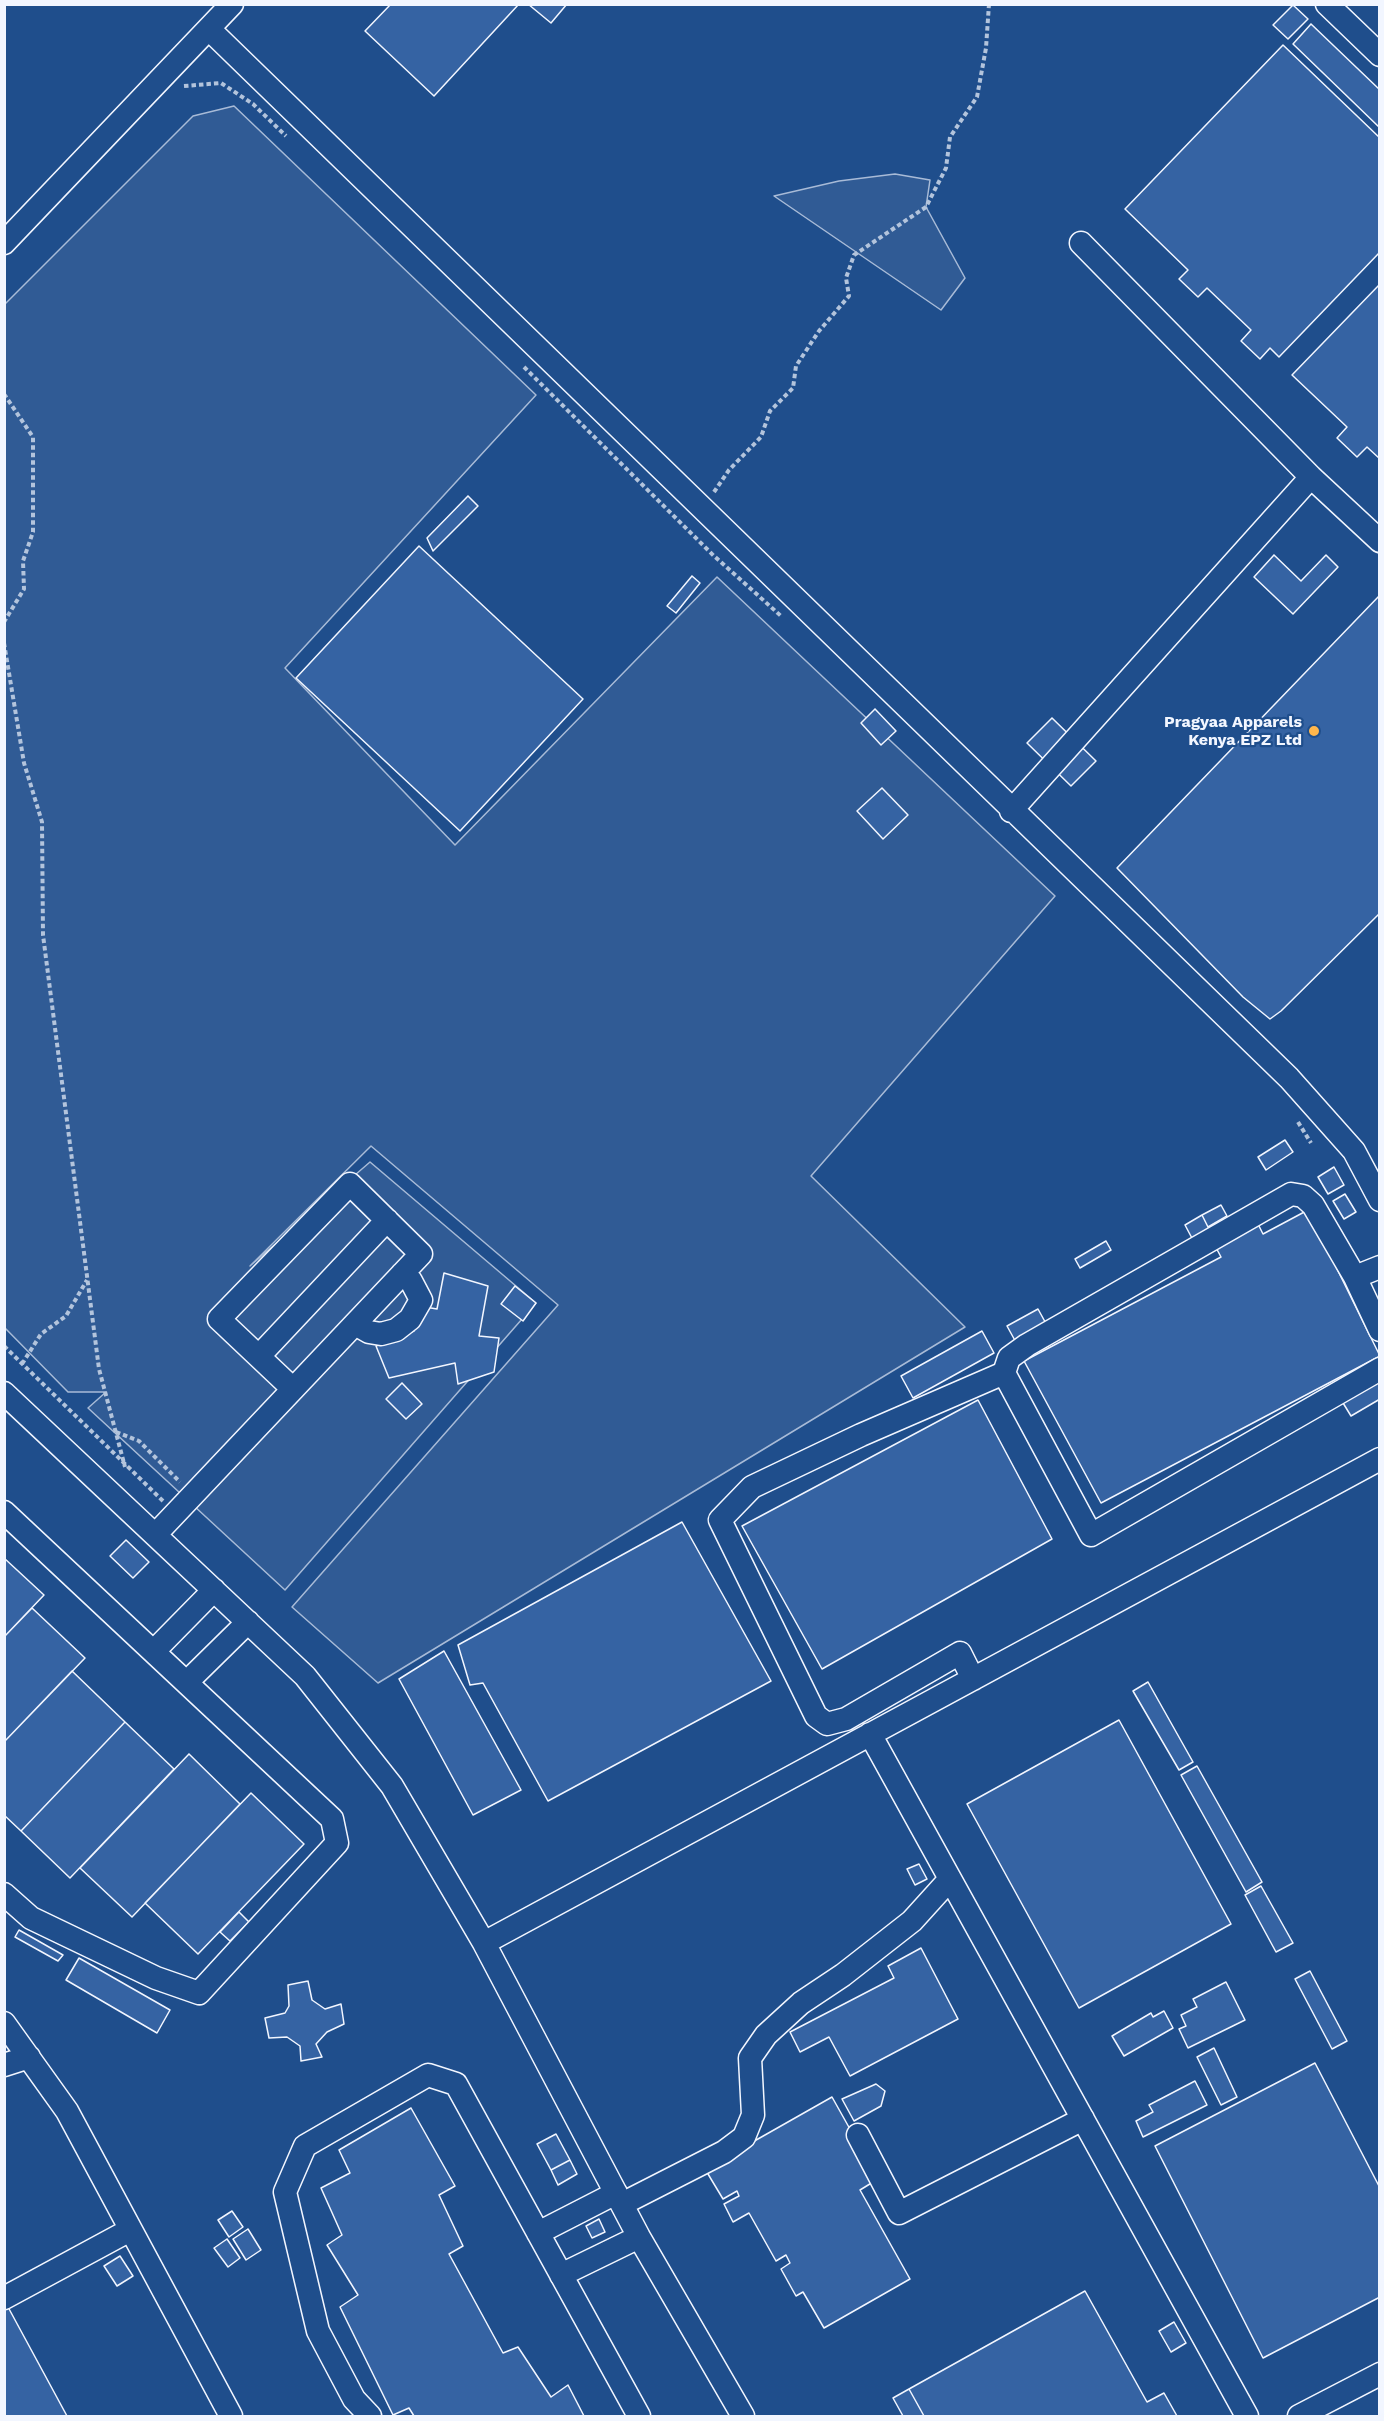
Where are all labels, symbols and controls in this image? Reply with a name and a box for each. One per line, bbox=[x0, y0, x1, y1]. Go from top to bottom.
place label: Pragyaa Apparels Kenya EPZ Ltd bbox=[1164, 712, 1302, 750]
marker: Pragyaa Apparels Kenya EPZ Ltd bbox=[1307, 724, 1321, 738]

